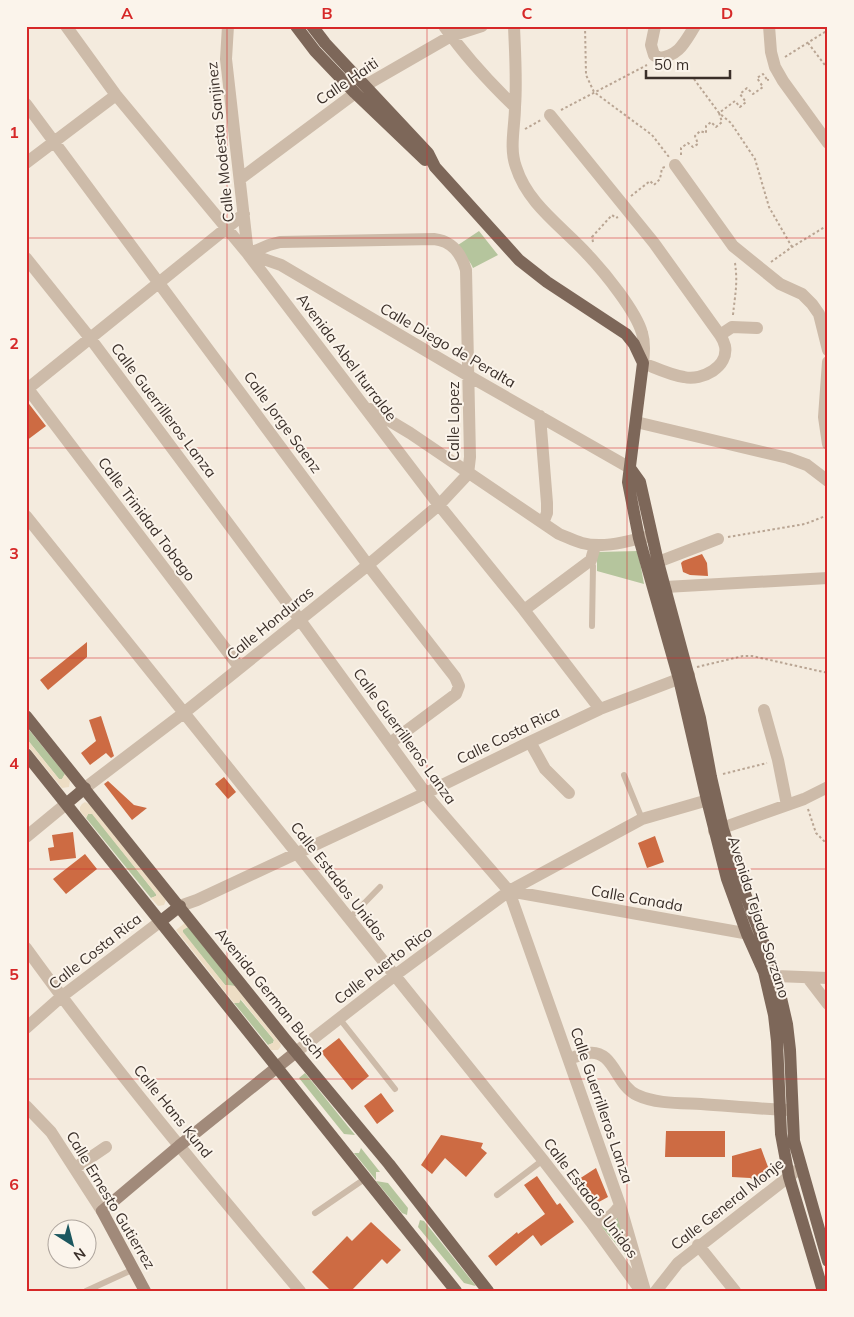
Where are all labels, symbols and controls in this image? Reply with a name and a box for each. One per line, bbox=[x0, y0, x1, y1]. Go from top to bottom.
text: A bbox=[121, 3, 133, 23]
text: B bbox=[321, 3, 333, 23]
text: C bbox=[522, 3, 533, 23]
text: D bbox=[721, 3, 733, 23]
scale bar bbox=[646, 48, 730, 80]
street label: Calle Haiti bbox=[312, 53, 382, 109]
text: 50 m bbox=[654, 55, 689, 74]
street label: Calle Modesta Sanjinez bbox=[202, 61, 238, 223]
text: 1 bbox=[9, 122, 19, 142]
street label: Avenida Abel Iturralde bbox=[293, 289, 401, 425]
street label: Calle Diego de Peralta bbox=[377, 298, 519, 392]
text: 2 bbox=[9, 333, 19, 353]
street label: Calle Guerrilleros Lanza bbox=[107, 339, 221, 481]
street label: Calle Jorge Saenz bbox=[240, 367, 326, 477]
street label: Calle Lopez bbox=[444, 381, 463, 461]
street label: Calle Trinidad Tobago bbox=[94, 453, 200, 585]
text: 3 bbox=[9, 543, 19, 563]
street label: Calle Honduras bbox=[223, 582, 317, 664]
street label: Calle Guerrilleros Lanza bbox=[349, 664, 461, 808]
street label: Calle Costa Rica bbox=[453, 702, 563, 768]
text: 4 bbox=[9, 753, 19, 773]
street label: Calle Estados Unidos bbox=[287, 818, 391, 944]
street label: Avenida Tejada Sorzano bbox=[724, 834, 794, 1000]
street label: Calle Canada bbox=[590, 881, 684, 915]
street label: Calle Costa Rica bbox=[45, 909, 145, 993]
street label: Calle Puerto Rico bbox=[330, 922, 436, 1008]
street label: Avenida German Busch bbox=[211, 924, 329, 1062]
text: 5 bbox=[9, 964, 19, 984]
street label: Calle Guerrilleros Lanza bbox=[566, 1025, 638, 1185]
street label: Calle Hans Kund bbox=[130, 1060, 216, 1162]
street label: Calle Ernesto Gutierrez bbox=[62, 1127, 160, 1273]
street label: Calle Estados Unidos bbox=[540, 1134, 642, 1262]
street label: Calle General Monje bbox=[667, 1154, 787, 1254]
text: 6 bbox=[9, 1174, 19, 1194]
north arrow bbox=[48, 1220, 98, 1270]
text: N bbox=[70, 1244, 89, 1265]

